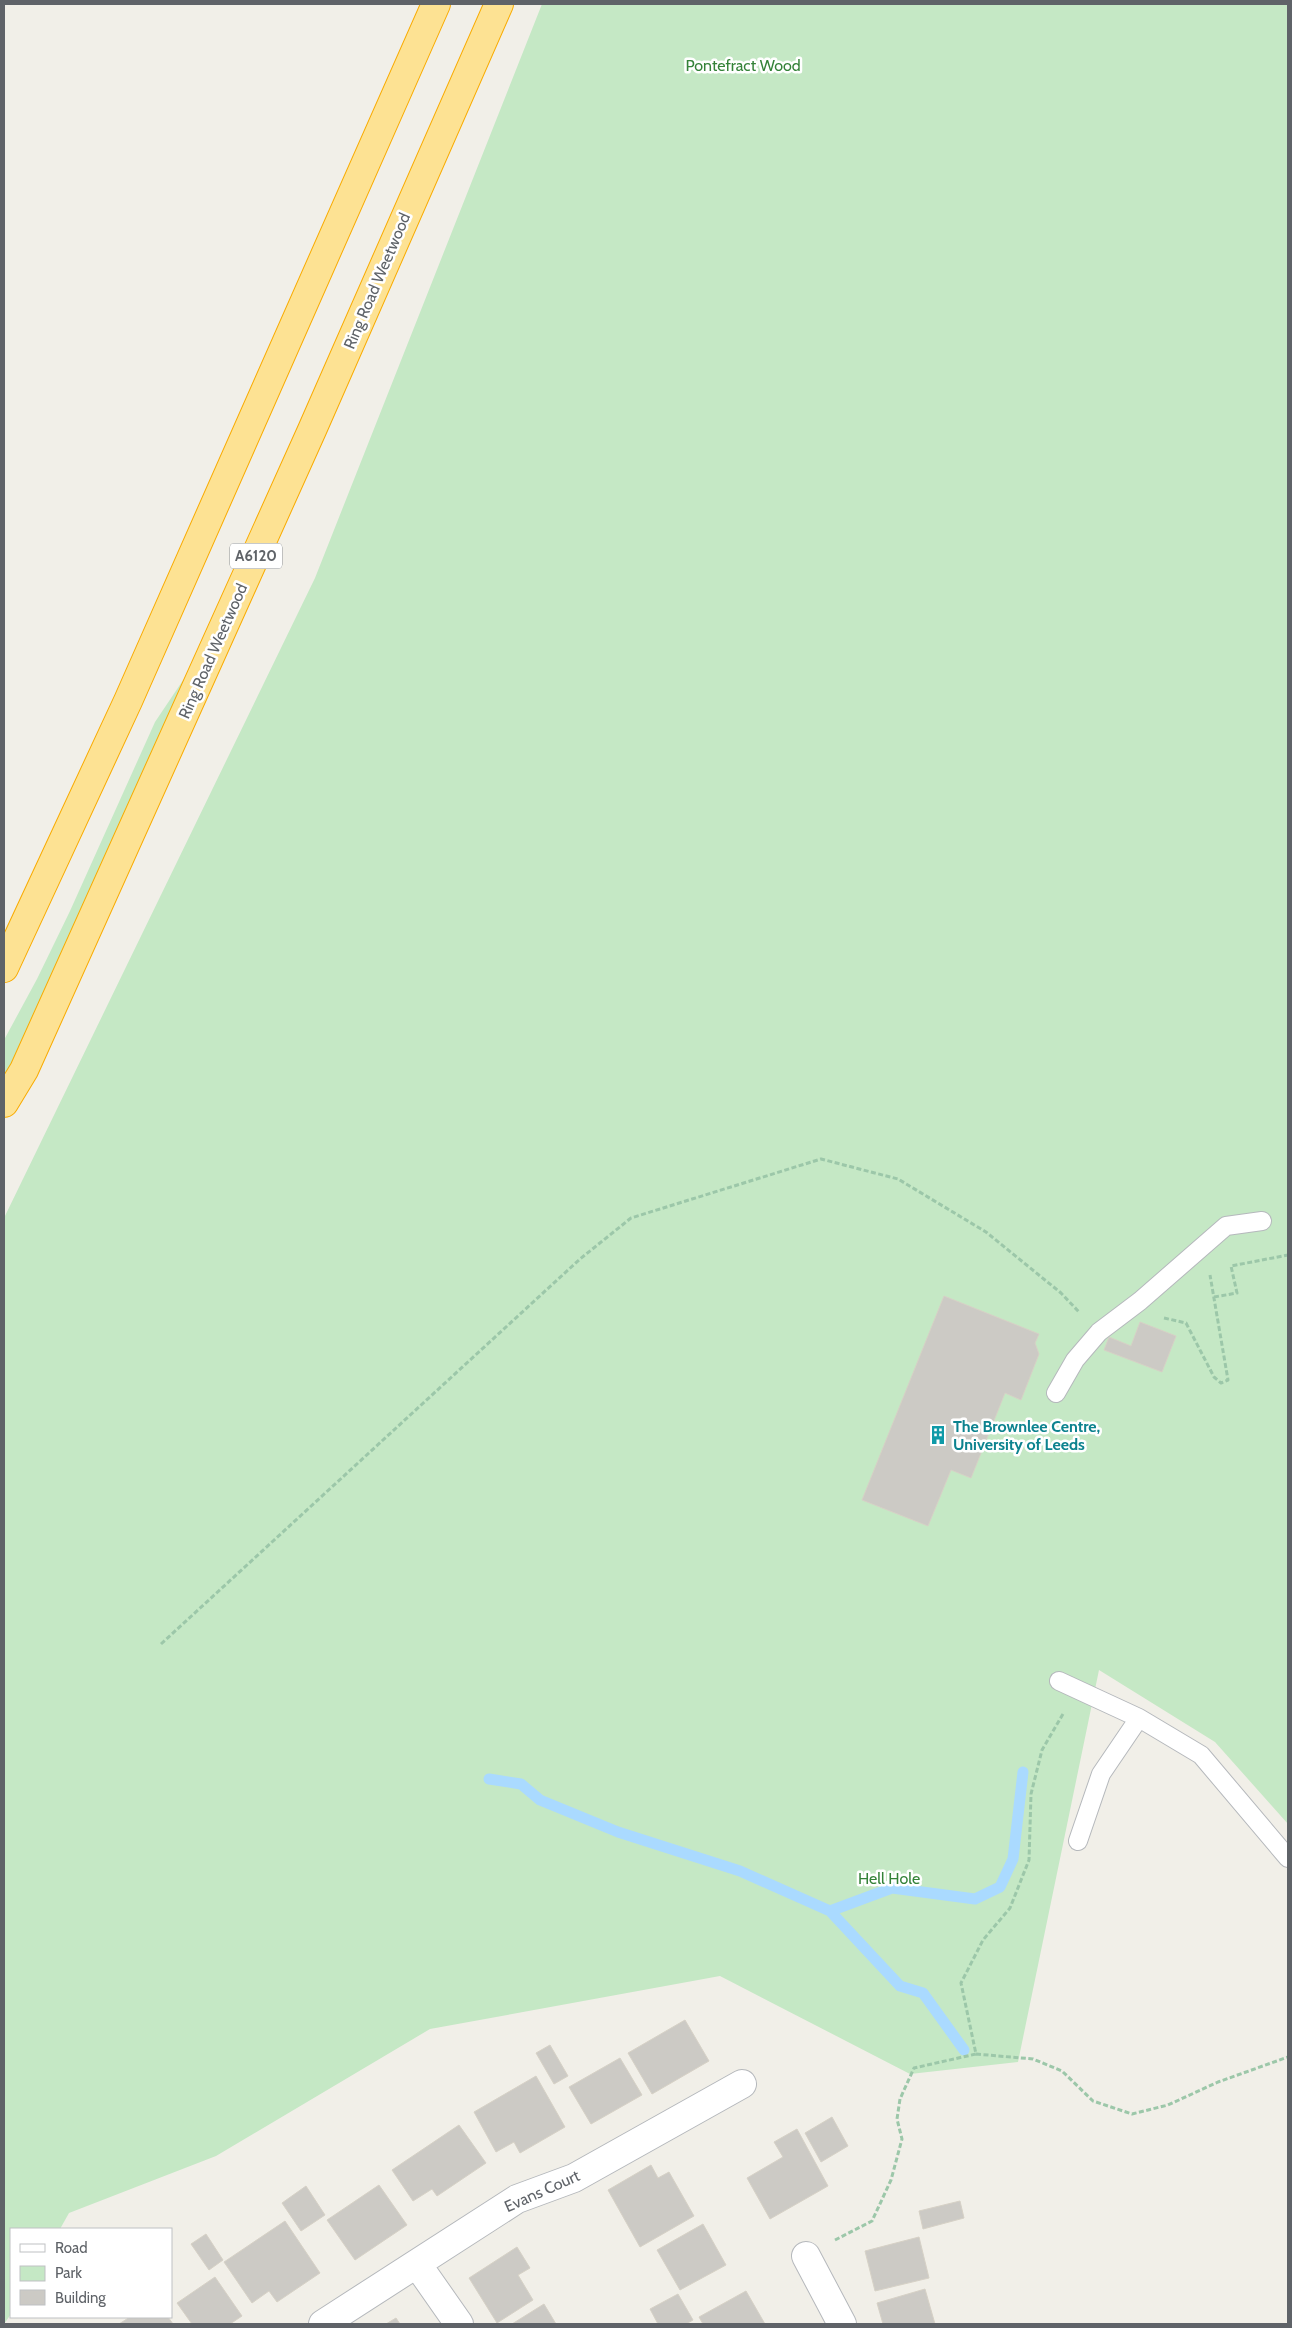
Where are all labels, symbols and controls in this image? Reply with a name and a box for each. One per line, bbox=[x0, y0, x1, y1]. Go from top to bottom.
park label: Pontefract Wood bbox=[685, 56, 801, 75]
street label: Ring Road Weetwood bbox=[340, 210, 414, 352]
road number: A6120 bbox=[230, 544, 282, 568]
street label: Ring Road Weetwood bbox=[175, 580, 251, 722]
place label: The Brownlee Centre, University of Leeds bbox=[953, 1417, 1100, 1454]
building icon: The Brownlee Centre, University of Leeds bbox=[927, 1424, 949, 1446]
park label: Hell Hole bbox=[858, 1869, 920, 1888]
street label: Evans Court bbox=[501, 2166, 583, 2216]
legend bbox=[10, 2228, 172, 2318]
text: Road bbox=[55, 2239, 88, 2257]
text: Park bbox=[55, 2264, 82, 2282]
text: Building bbox=[55, 2289, 106, 2307]

